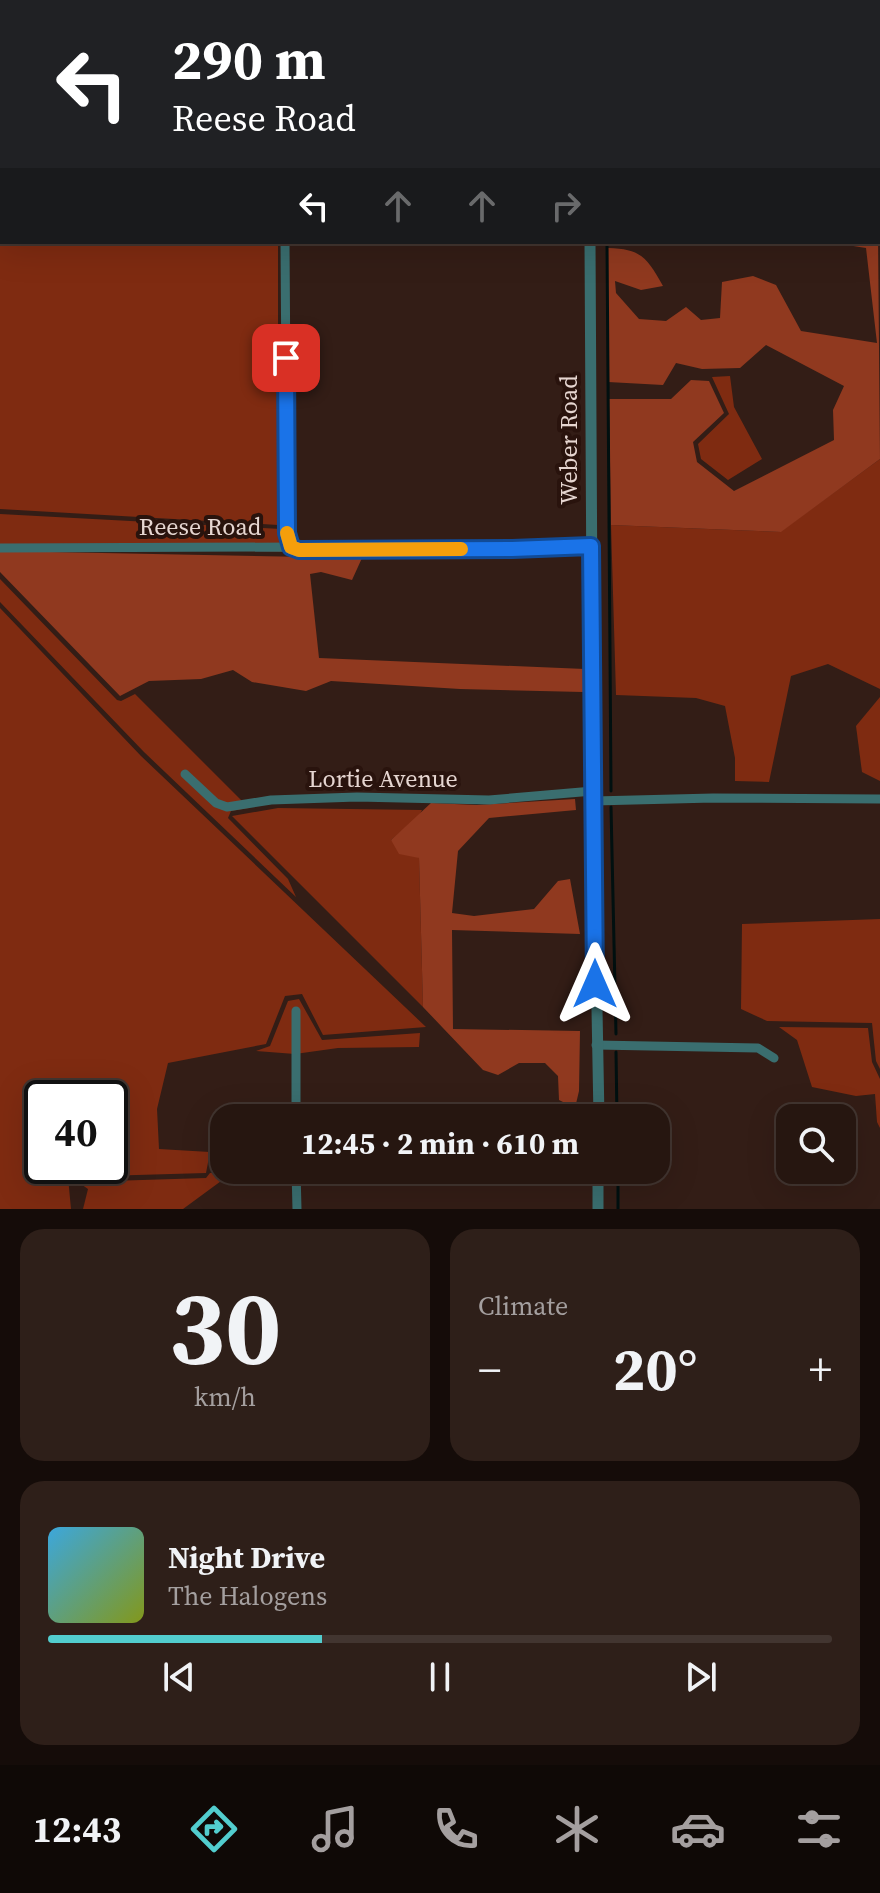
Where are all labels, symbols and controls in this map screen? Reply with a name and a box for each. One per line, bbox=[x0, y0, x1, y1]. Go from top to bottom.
text: 290 m bbox=[172, 21, 326, 98]
icon: left bbox=[40, 32, 144, 136]
text: Reese Road bbox=[172, 94, 356, 143]
icon: left bbox=[292, 184, 336, 228]
icon: ahead bbox=[376, 184, 420, 228]
icon: ahead bbox=[460, 184, 504, 228]
icon: right bbox=[544, 184, 588, 228]
pin bbox=[252, 324, 320, 392]
icon: arrive bbox=[264, 336, 308, 380]
street label: Weber Road bbox=[552, 375, 585, 505]
street label: Reese Road bbox=[139, 510, 262, 543]
street label: Lortie Avenue bbox=[308, 762, 458, 795]
position arrow bbox=[553, 942, 637, 1026]
speed limit sign: 40 bbox=[24, 1080, 128, 1184]
map controls bbox=[776, 1104, 856, 1184]
button: search bbox=[776, 1104, 856, 1184]
text: 12:45 · 2 min · 610 m bbox=[301, 1123, 579, 1164]
text: 30 bbox=[169, 1255, 281, 1398]
text: Climate bbox=[478, 1288, 568, 1324]
text: 20° bbox=[613, 1328, 697, 1410]
text: − bbox=[478, 1339, 501, 1400]
text: + bbox=[809, 1339, 832, 1400]
text: km/h bbox=[194, 1379, 256, 1415]
text: Night Drive bbox=[168, 1537, 325, 1578]
text: The Halogens bbox=[168, 1578, 327, 1614]
icon: previous bbox=[157, 1655, 201, 1699]
icon: pause bbox=[418, 1655, 462, 1699]
icon: next bbox=[679, 1655, 723, 1699]
icon: directions bbox=[186, 1801, 242, 1857]
icon: music bbox=[307, 1801, 363, 1857]
icon: phone bbox=[428, 1801, 484, 1857]
icon: climate bbox=[549, 1801, 605, 1857]
icon: car bbox=[670, 1801, 726, 1857]
icon: filters bbox=[791, 1801, 847, 1857]
text: 12:43 bbox=[33, 1805, 121, 1854]

